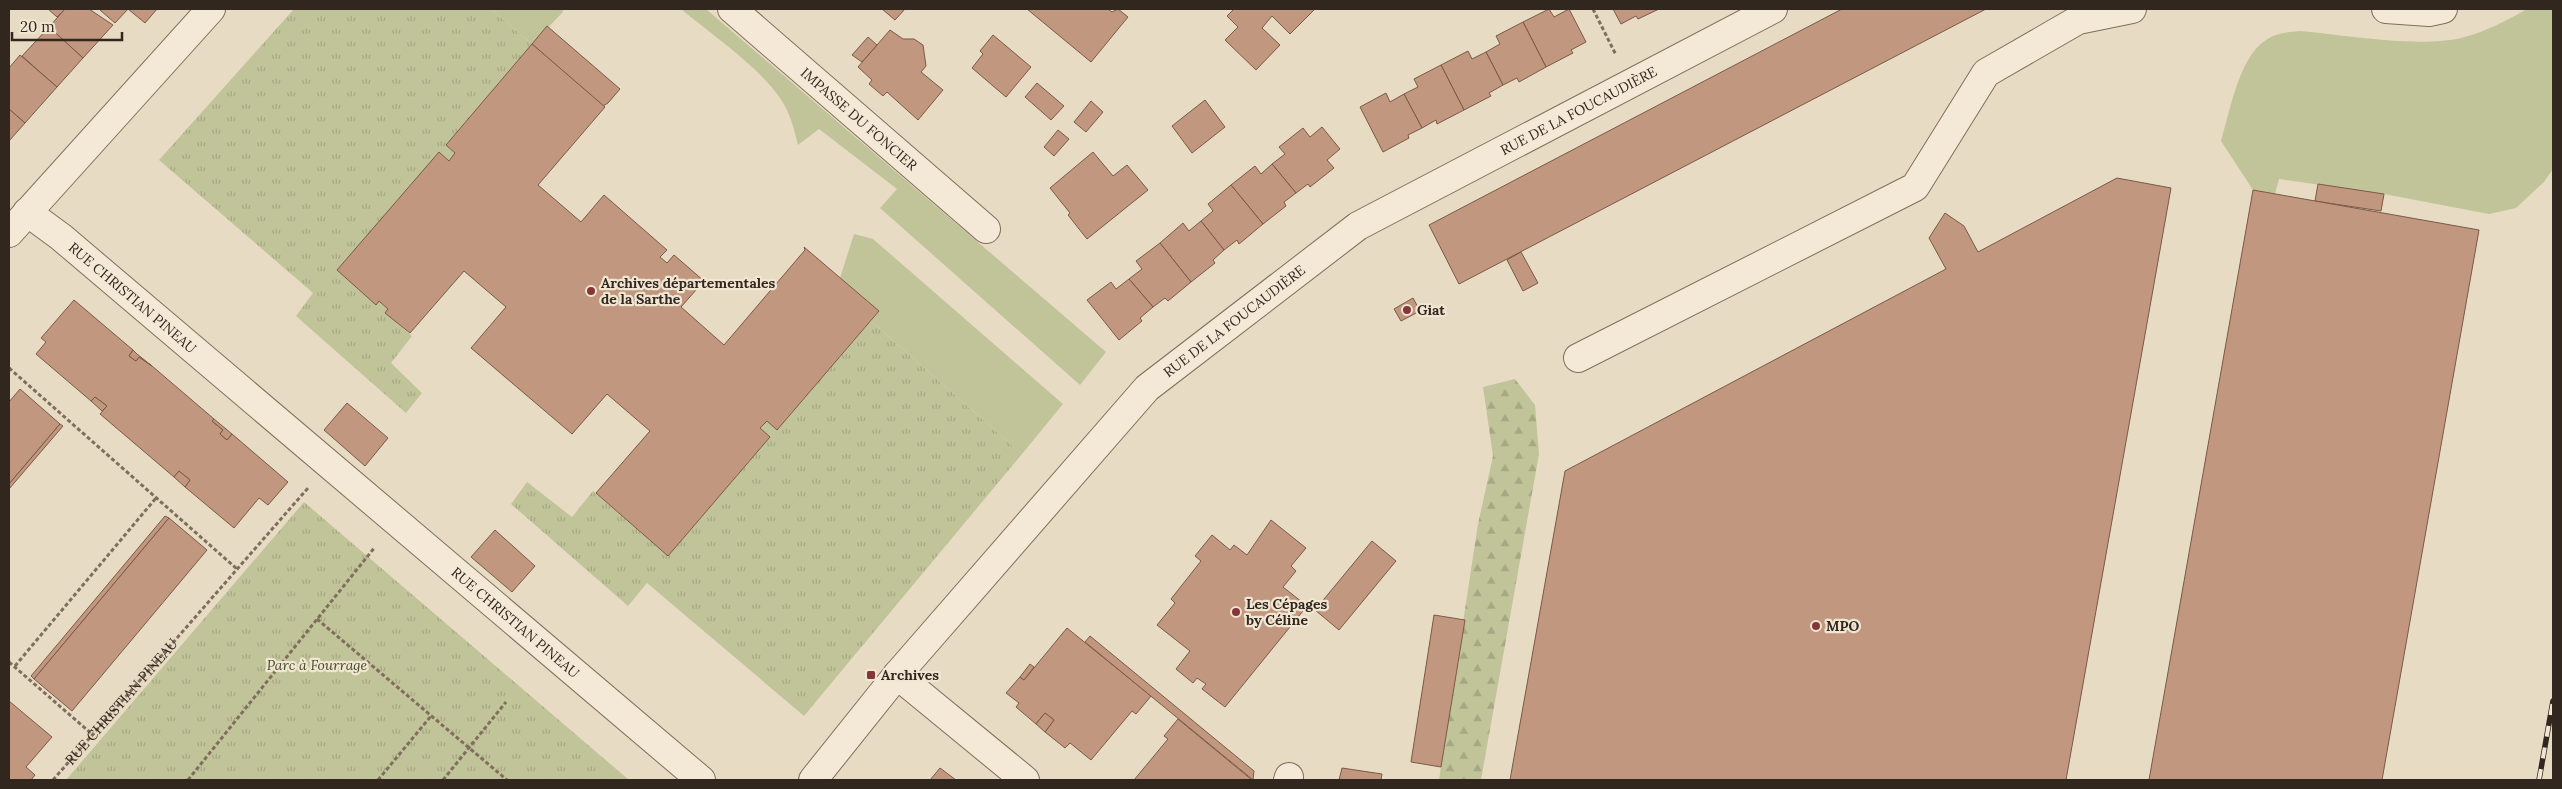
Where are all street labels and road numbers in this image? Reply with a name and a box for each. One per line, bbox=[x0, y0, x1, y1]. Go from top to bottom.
street label: RUE DE LA FOUCAUDIÈRE bbox=[1497, 62, 1660, 159]
street label: IMPASSE DU FONCIER bbox=[797, 64, 921, 175]
street label: RUE CHRISTIAN PINEAU bbox=[65, 238, 201, 357]
street label: RUE DE LA FOUCAUDIÈRE bbox=[1160, 261, 1309, 381]
street label: RUE CHRISTIAN PINEAU bbox=[448, 563, 583, 682]
street label: RUE CHRISTIAN PINEAU bbox=[61, 634, 182, 769]

